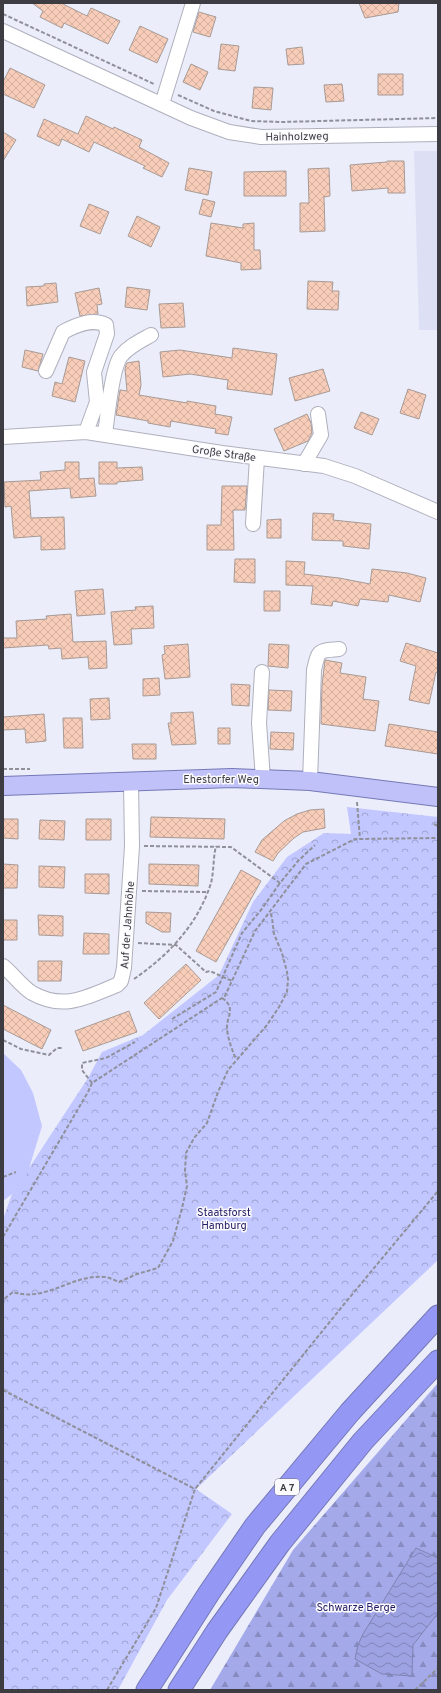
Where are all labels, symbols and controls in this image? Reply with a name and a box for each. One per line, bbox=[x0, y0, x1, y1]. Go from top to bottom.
street label: Hainholzweg bbox=[265, 129, 329, 145]
street label: Große Straße bbox=[191, 443, 257, 465]
street label: Ehestorfer Weg bbox=[183, 773, 259, 787]
street label: Auf der Jahnhöhe bbox=[118, 881, 138, 969]
park label: Staatsforst Hamburg bbox=[197, 1206, 251, 1233]
road number: A 7 bbox=[275, 1479, 299, 1495]
park label: Schwarze Berge bbox=[316, 1601, 396, 1615]

